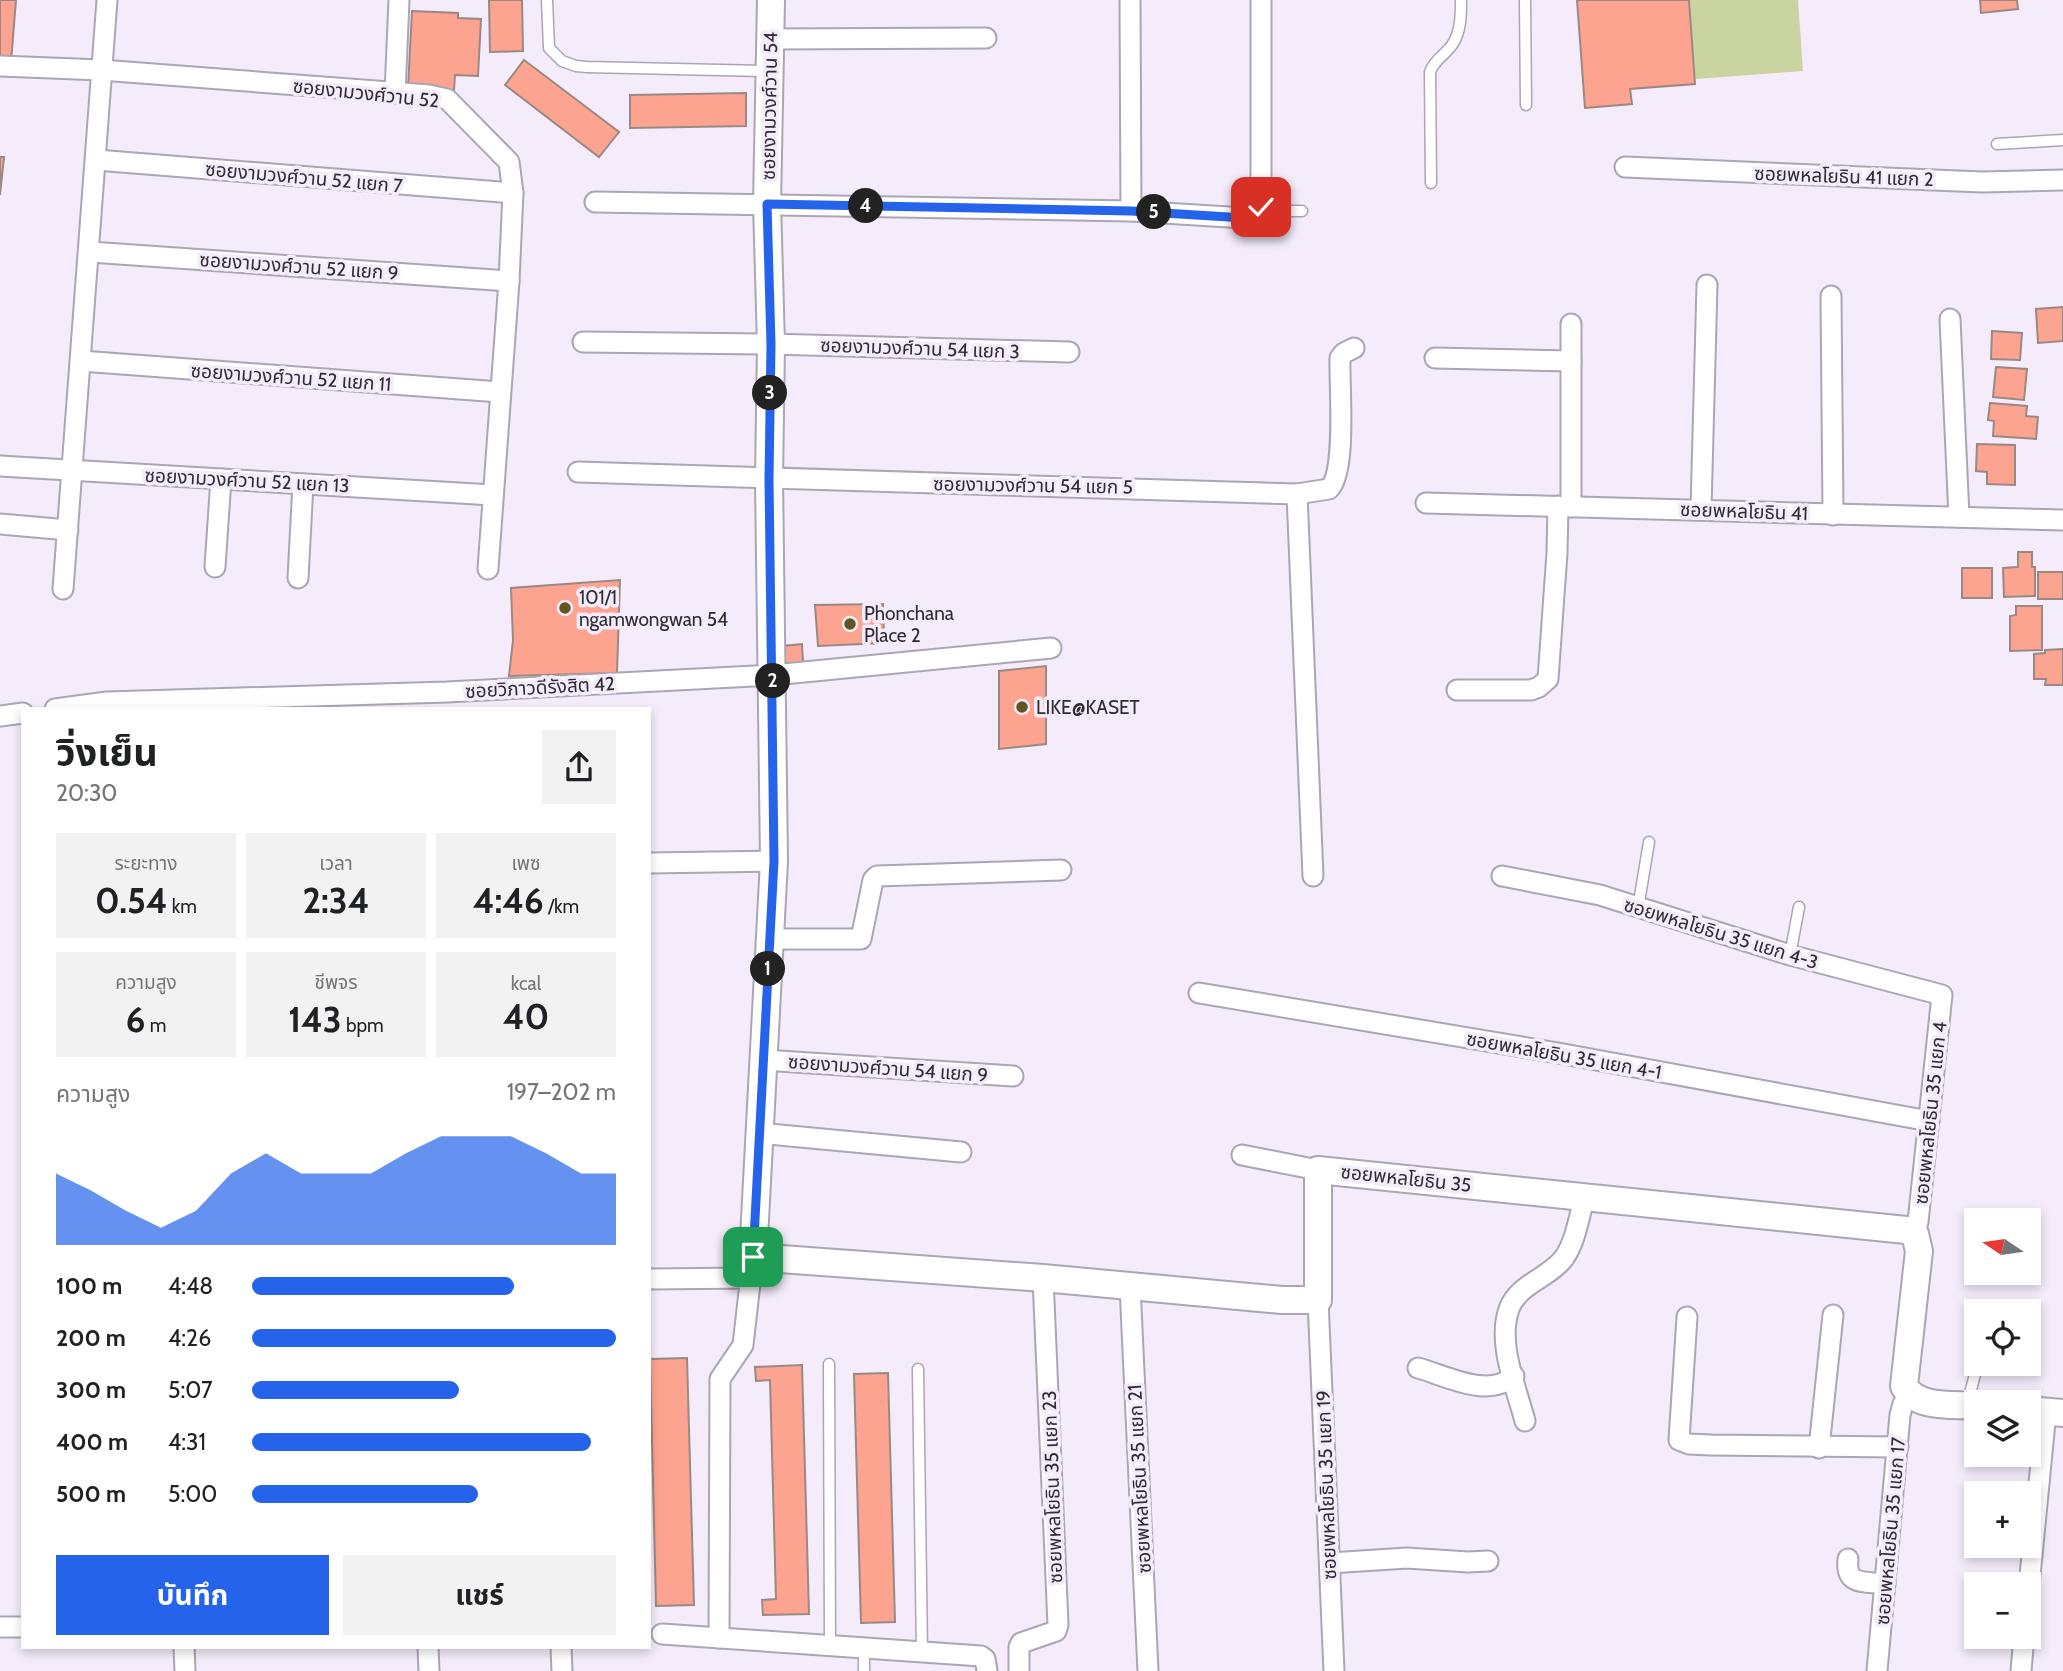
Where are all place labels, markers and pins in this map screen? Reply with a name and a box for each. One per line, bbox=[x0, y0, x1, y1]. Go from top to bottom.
pin bbox=[1231, 177, 1291, 237]
pin: 4 bbox=[848, 188, 884, 224]
pin: 5 bbox=[1136, 194, 1172, 230]
pin: 3 bbox=[752, 376, 788, 410]
place label: 101/1 ngamwongwan 54 bbox=[579, 586, 728, 631]
marker: 101/1 ngamwongwan 54 bbox=[557, 600, 573, 616]
place label: Phonchana Place 2 bbox=[864, 602, 954, 647]
marker: Phonchana Place 2 bbox=[842, 616, 858, 632]
pin: 2 bbox=[756, 664, 790, 698]
place label: LIKE@KASET bbox=[1036, 696, 1140, 719]
marker: LIKE@KASET bbox=[1014, 699, 1030, 715]
pin: 1 bbox=[750, 951, 786, 986]
pin bbox=[723, 1227, 783, 1287]

